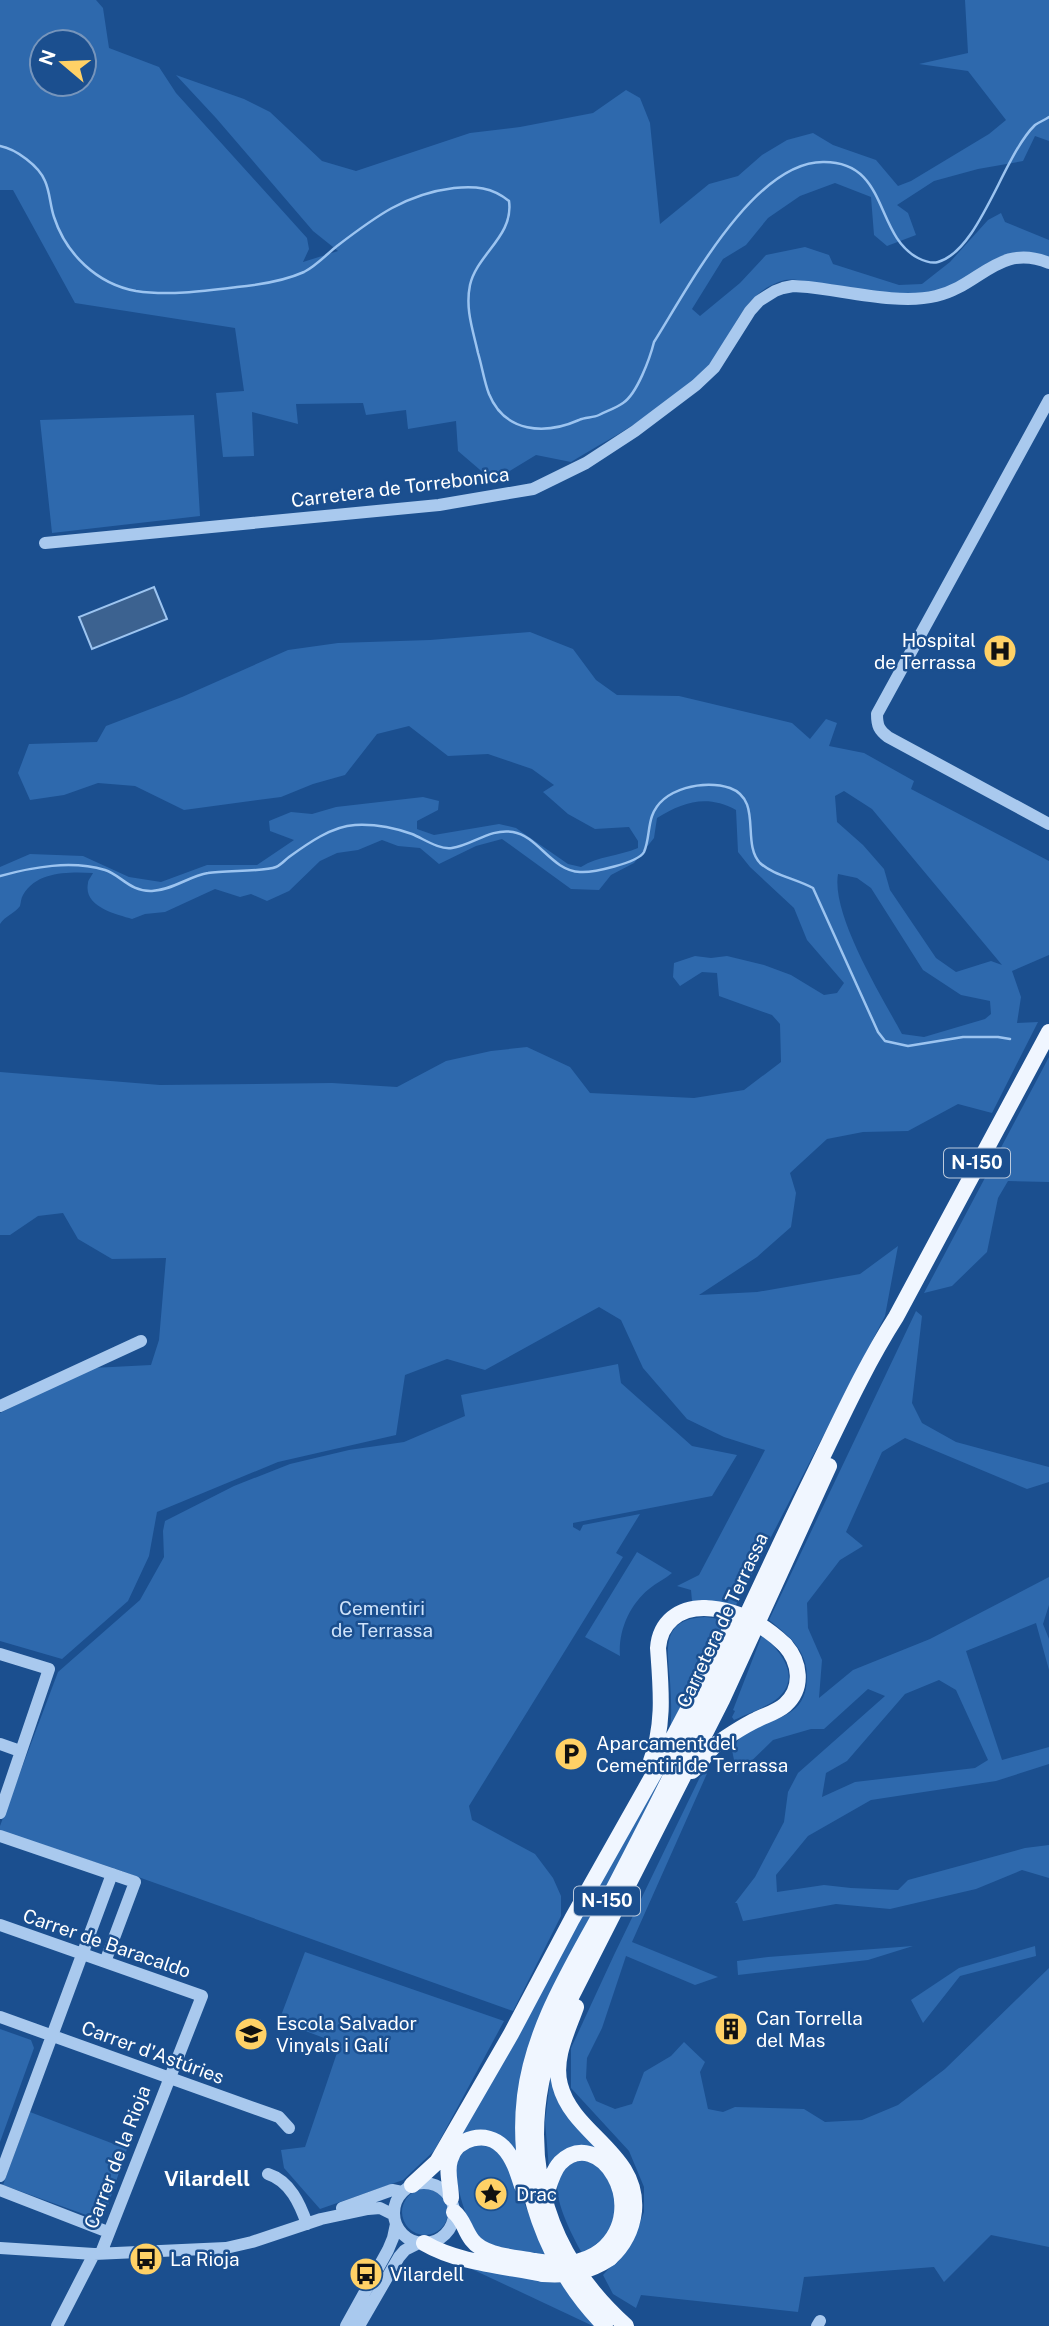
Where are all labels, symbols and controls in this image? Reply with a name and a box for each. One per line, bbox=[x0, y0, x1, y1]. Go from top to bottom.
north arrow bbox=[28, 28, 98, 98]
text: N bbox=[34, 47, 60, 68]
street label: Carretera de Torrebonica bbox=[290, 463, 510, 511]
place label: Hospital de Terrassa bbox=[874, 629, 976, 673]
hospital icon: Hospital de Terrassa bbox=[981, 632, 1019, 670]
road number: N-150 bbox=[944, 1148, 1010, 1178]
street label: Carretera de Terrassa bbox=[672, 1529, 772, 1711]
park label: Cementiri de Terrassa bbox=[331, 1597, 433, 1641]
place label: Aparcament del Cementiri de Terrassa bbox=[596, 1732, 788, 1776]
parking icon: Aparcament del Cementiri de Terrassa bbox=[552, 1735, 590, 1773]
road number: N-150 bbox=[574, 1886, 640, 1915]
street label: Carrer de Baracaldo bbox=[20, 1904, 194, 1982]
place label: Can Torrella del Mas bbox=[756, 2007, 863, 2051]
building icon: Can Torrella del Mas bbox=[712, 2010, 750, 2048]
place label: Escola Salvador Vinyals i Galí bbox=[276, 2012, 417, 2056]
school or university icon: Escola Salvador Vinyals i Galí bbox=[232, 2015, 270, 2053]
street label: Carrer d'Astúries bbox=[79, 2016, 227, 2088]
street label: Carrer de la Rioja bbox=[80, 2082, 154, 2232]
district label: Vilardell bbox=[164, 2166, 250, 2191]
place icon: Drac bbox=[472, 2175, 510, 2213]
place label: Drac bbox=[516, 2183, 557, 2205]
bus stop icon: La Rioja bbox=[127, 2240, 165, 2278]
place label: La Rioja bbox=[170, 2248, 239, 2270]
bus stop icon: Vilardell bbox=[347, 2255, 385, 2293]
place label: Vilardell bbox=[390, 2263, 464, 2285]

